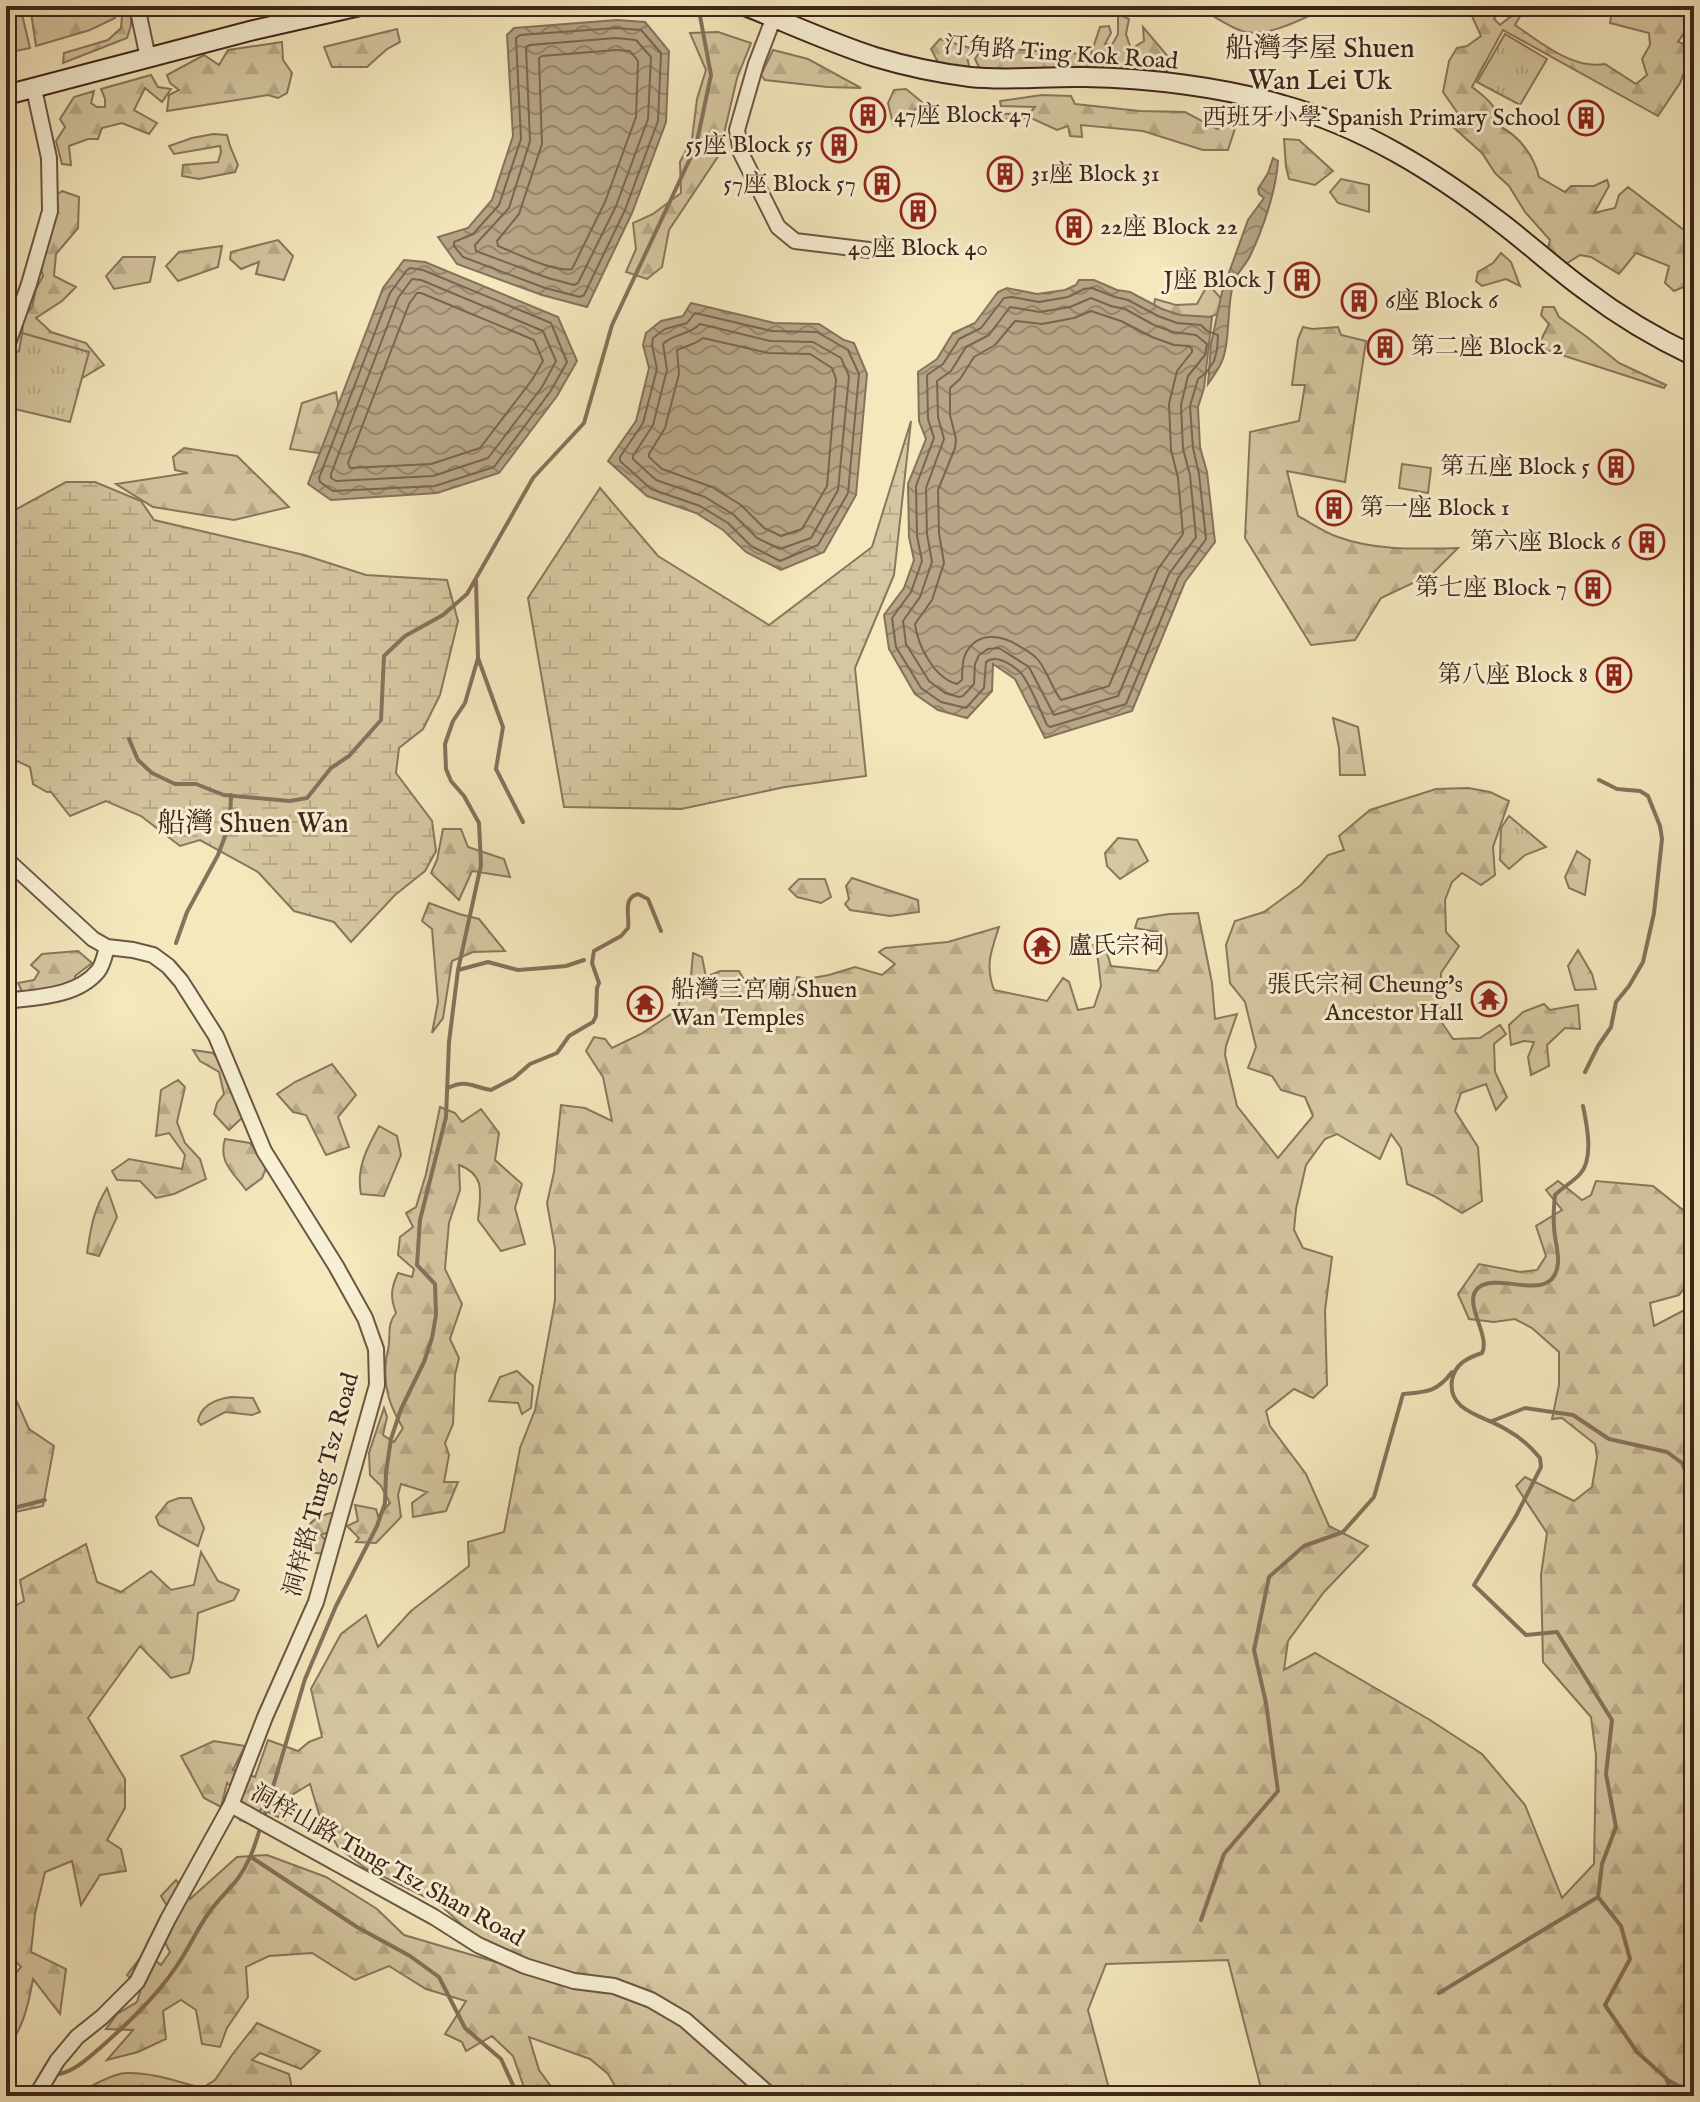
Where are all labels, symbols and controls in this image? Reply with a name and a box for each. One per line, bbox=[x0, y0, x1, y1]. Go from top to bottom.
street label: 汀角路 Ting Kok Road bbox=[943, 30, 1179, 78]
district label: 船灣李屋 Shuen Wan Lei Uk bbox=[1225, 32, 1415, 99]
building icon: 47座 Block 47 bbox=[849, 96, 887, 134]
building icon: 西班牙小學 Spanish Primary School bbox=[1567, 99, 1605, 137]
place label: 47座 Block 47 bbox=[894, 100, 1031, 131]
place label: 西班牙小學 Spanish Primary School bbox=[1202, 103, 1560, 134]
building icon: 55座 Block 55 bbox=[820, 126, 858, 164]
place label: 55座 Block 55 bbox=[685, 130, 813, 161]
building icon: 31座 Block 31 bbox=[986, 155, 1024, 193]
place label: 31座 Block 31 bbox=[1031, 159, 1160, 190]
building icon: 57座 Block 57 bbox=[863, 165, 901, 203]
place label: 57座 Block 57 bbox=[723, 169, 856, 200]
building icon: 40座 Block 40 bbox=[899, 192, 937, 230]
building icon: 22座 Block 22 bbox=[1055, 208, 1093, 246]
place label: 22座 Block 22 bbox=[1100, 212, 1238, 243]
place label: 40座 Block 40 bbox=[848, 233, 988, 264]
building icon: J座 Block J bbox=[1283, 261, 1321, 299]
place label: J座 Block J bbox=[1161, 265, 1276, 296]
building icon: 6座 Block 6 bbox=[1340, 282, 1378, 320]
place label: 6座 Block 6 bbox=[1385, 286, 1499, 317]
building icon: 第二座 Block 2 bbox=[1366, 328, 1404, 366]
place label: 第二座 Block 2 bbox=[1411, 332, 1563, 363]
building icon: 第五座 Block 5 bbox=[1597, 448, 1635, 486]
place label: 第五座 Block 5 bbox=[1440, 452, 1590, 483]
building icon: 第一座 Block 1 bbox=[1315, 489, 1353, 527]
place label: 第一座 Block 1 bbox=[1360, 493, 1510, 524]
building icon: 第六座 Block 6 bbox=[1628, 523, 1666, 561]
place label: 第六座 Block 6 bbox=[1470, 527, 1622, 558]
building icon: 第七座 Block 7 bbox=[1574, 569, 1612, 607]
place label: 第七座 Block 7 bbox=[1415, 573, 1567, 604]
building icon: 第八座 Block 8 bbox=[1595, 656, 1633, 694]
place label: 第八座 Block 8 bbox=[1438, 660, 1588, 691]
district label: 船灣 Shuen Wan bbox=[157, 807, 349, 842]
temple icon: 盧氏宗祠 bbox=[1023, 927, 1061, 965]
place label: 盧氏宗祠 bbox=[1068, 931, 1164, 962]
place label: 張氏宗祠 Cheung's Ancestor Hall bbox=[1267, 970, 1463, 1029]
place label: 船灣三宮廟 Shuen Wan Temples bbox=[671, 975, 858, 1034]
temple icon: 張氏宗祠 Cheung's Ancestor Hall bbox=[1470, 980, 1508, 1018]
temple icon: 船灣三宮廟 Shuen Wan Temples bbox=[626, 985, 664, 1023]
street label: 洞梓路 Tung Tsz Road bbox=[277, 1369, 367, 1600]
street label: 洞梓山路 Tung Tsz Shan Road bbox=[245, 1778, 530, 1954]

